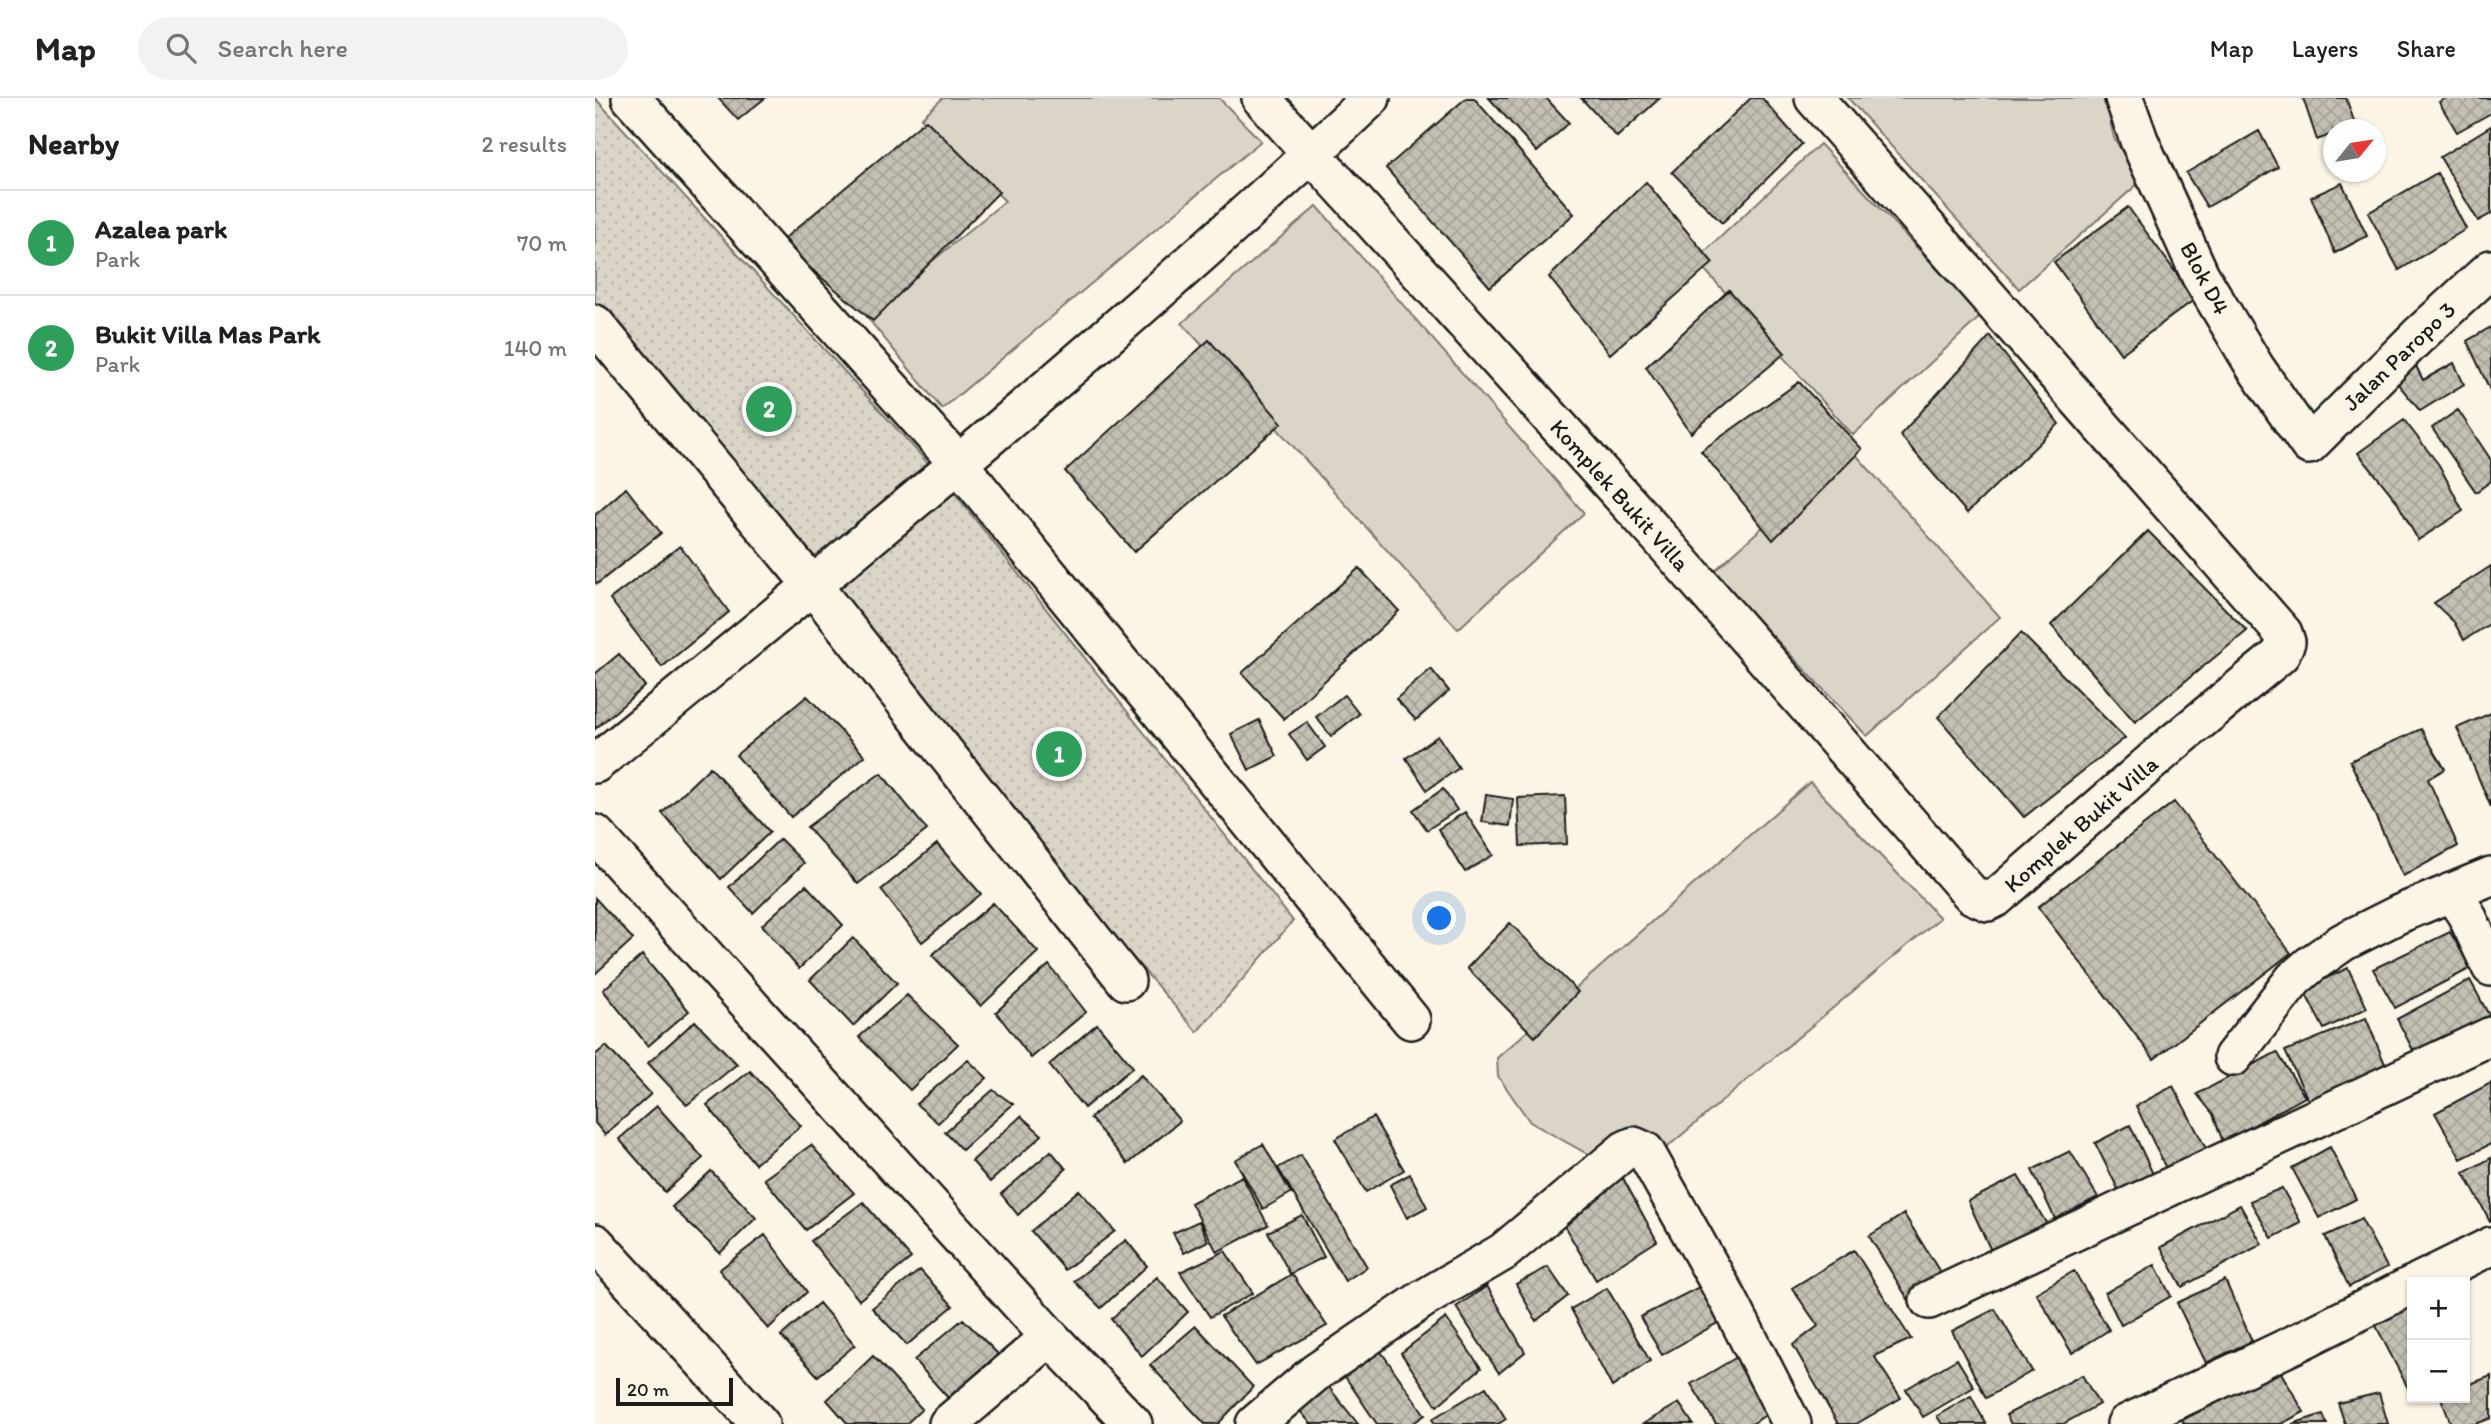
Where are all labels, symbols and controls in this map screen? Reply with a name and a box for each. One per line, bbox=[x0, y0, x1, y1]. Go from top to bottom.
search box bbox=[138, 17, 628, 80]
text: Map bbox=[35, 29, 96, 68]
icon: search bbox=[162, 29, 200, 67]
text: Search here bbox=[218, 32, 348, 64]
text: Map bbox=[2210, 34, 2254, 63]
text: Layers bbox=[2292, 34, 2359, 63]
text: Share bbox=[2397, 34, 2456, 63]
north arrow bbox=[2323, 119, 2386, 182]
text: Nearby bbox=[28, 125, 119, 162]
text: 2 results bbox=[481, 130, 567, 158]
text: Azalea park bbox=[95, 213, 227, 245]
text: 1 bbox=[46, 229, 56, 257]
text: 70 m bbox=[517, 229, 567, 257]
street label: Blok D4 bbox=[2174, 237, 2236, 319]
text: Park bbox=[95, 245, 140, 273]
street label: Jalan Paropo 3 bbox=[2337, 295, 2461, 417]
text: Bukit Villa Mas Park bbox=[95, 318, 320, 350]
text: 2 bbox=[45, 334, 57, 362]
text: 140 m bbox=[504, 334, 567, 362]
text: Park bbox=[95, 350, 140, 378]
pin: 2 bbox=[746, 383, 792, 435]
street label: Komplek Bukit Villa bbox=[1544, 413, 1696, 577]
pin: 1 bbox=[1036, 728, 1082, 780]
street label: Komplek Bukit Villa bbox=[1998, 749, 2164, 899]
your location bbox=[1422, 901, 1456, 935]
map controls bbox=[2407, 1277, 2470, 1403]
button: + bbox=[2407, 1277, 2470, 1340]
button: − bbox=[2407, 1340, 2470, 1403]
scale bar bbox=[616, 1375, 733, 1407]
text: 20 m bbox=[627, 1378, 669, 1401]

